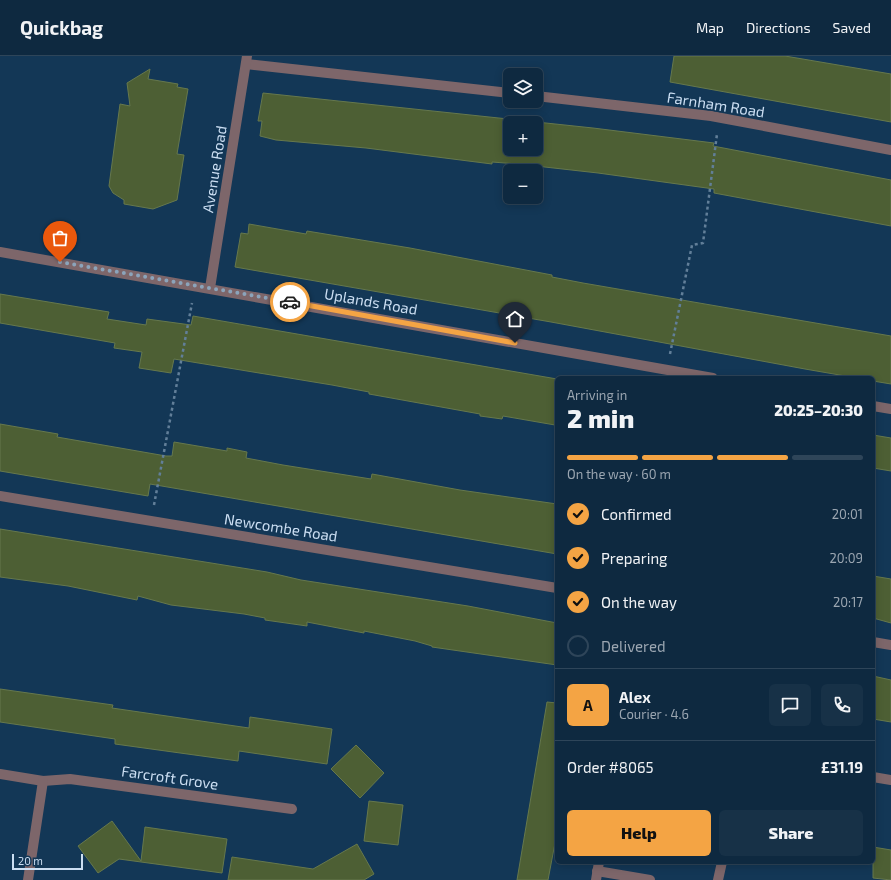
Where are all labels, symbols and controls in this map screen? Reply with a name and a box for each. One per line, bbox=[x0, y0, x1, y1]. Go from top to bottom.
text: Quickbag bbox=[20, 16, 103, 39]
text: Map bbox=[696, 19, 724, 36]
text: Directions bbox=[746, 19, 811, 36]
text: Saved bbox=[833, 19, 871, 36]
map controls bbox=[503, 68, 543, 204]
button: layers bbox=[503, 68, 543, 108]
street label: Farnham Road bbox=[666, 87, 766, 121]
button: + bbox=[503, 116, 543, 156]
street label: Avenue Road bbox=[198, 124, 230, 214]
button: − bbox=[503, 164, 543, 204]
pin bbox=[43, 221, 77, 262]
icon: bag bbox=[49, 227, 71, 249]
courier bbox=[270, 282, 310, 322]
street label: Uplands Road bbox=[323, 284, 419, 318]
icon: car bbox=[279, 291, 301, 313]
pin bbox=[498, 302, 532, 343]
icon: home bbox=[504, 308, 526, 330]
text: Arriving in bbox=[567, 387, 627, 403]
text: 20:25–20:30 bbox=[774, 401, 863, 419]
text: 2 min bbox=[567, 402, 634, 433]
text: On the way · 60 m bbox=[567, 466, 671, 482]
icon: check bbox=[567, 503, 589, 525]
text: Confirmed bbox=[601, 505, 672, 523]
text: 20:01 bbox=[832, 506, 863, 522]
street label: Newcombe Road bbox=[223, 509, 339, 545]
icon: check bbox=[567, 547, 589, 569]
text: Preparing bbox=[601, 549, 667, 567]
text: 20:09 bbox=[830, 550, 863, 566]
icon: check bbox=[567, 591, 589, 613]
text: On the way bbox=[601, 593, 677, 611]
text: 20:17 bbox=[833, 594, 863, 610]
text: Delivered bbox=[601, 637, 666, 655]
button: chat bbox=[769, 684, 811, 726]
button: phone bbox=[821, 684, 863, 726]
text: Alex bbox=[619, 688, 651, 706]
text: A bbox=[583, 696, 593, 714]
text: Courier · 4.6 bbox=[619, 706, 689, 722]
text: Order #8065 bbox=[567, 758, 654, 776]
text: £31.19 bbox=[821, 758, 863, 776]
street label: Farcroft Grove bbox=[120, 761, 220, 793]
button: Help bbox=[567, 810, 711, 856]
button: Share bbox=[719, 810, 863, 856]
scale bar bbox=[12, 852, 83, 871]
text: 20 m bbox=[18, 854, 43, 867]

